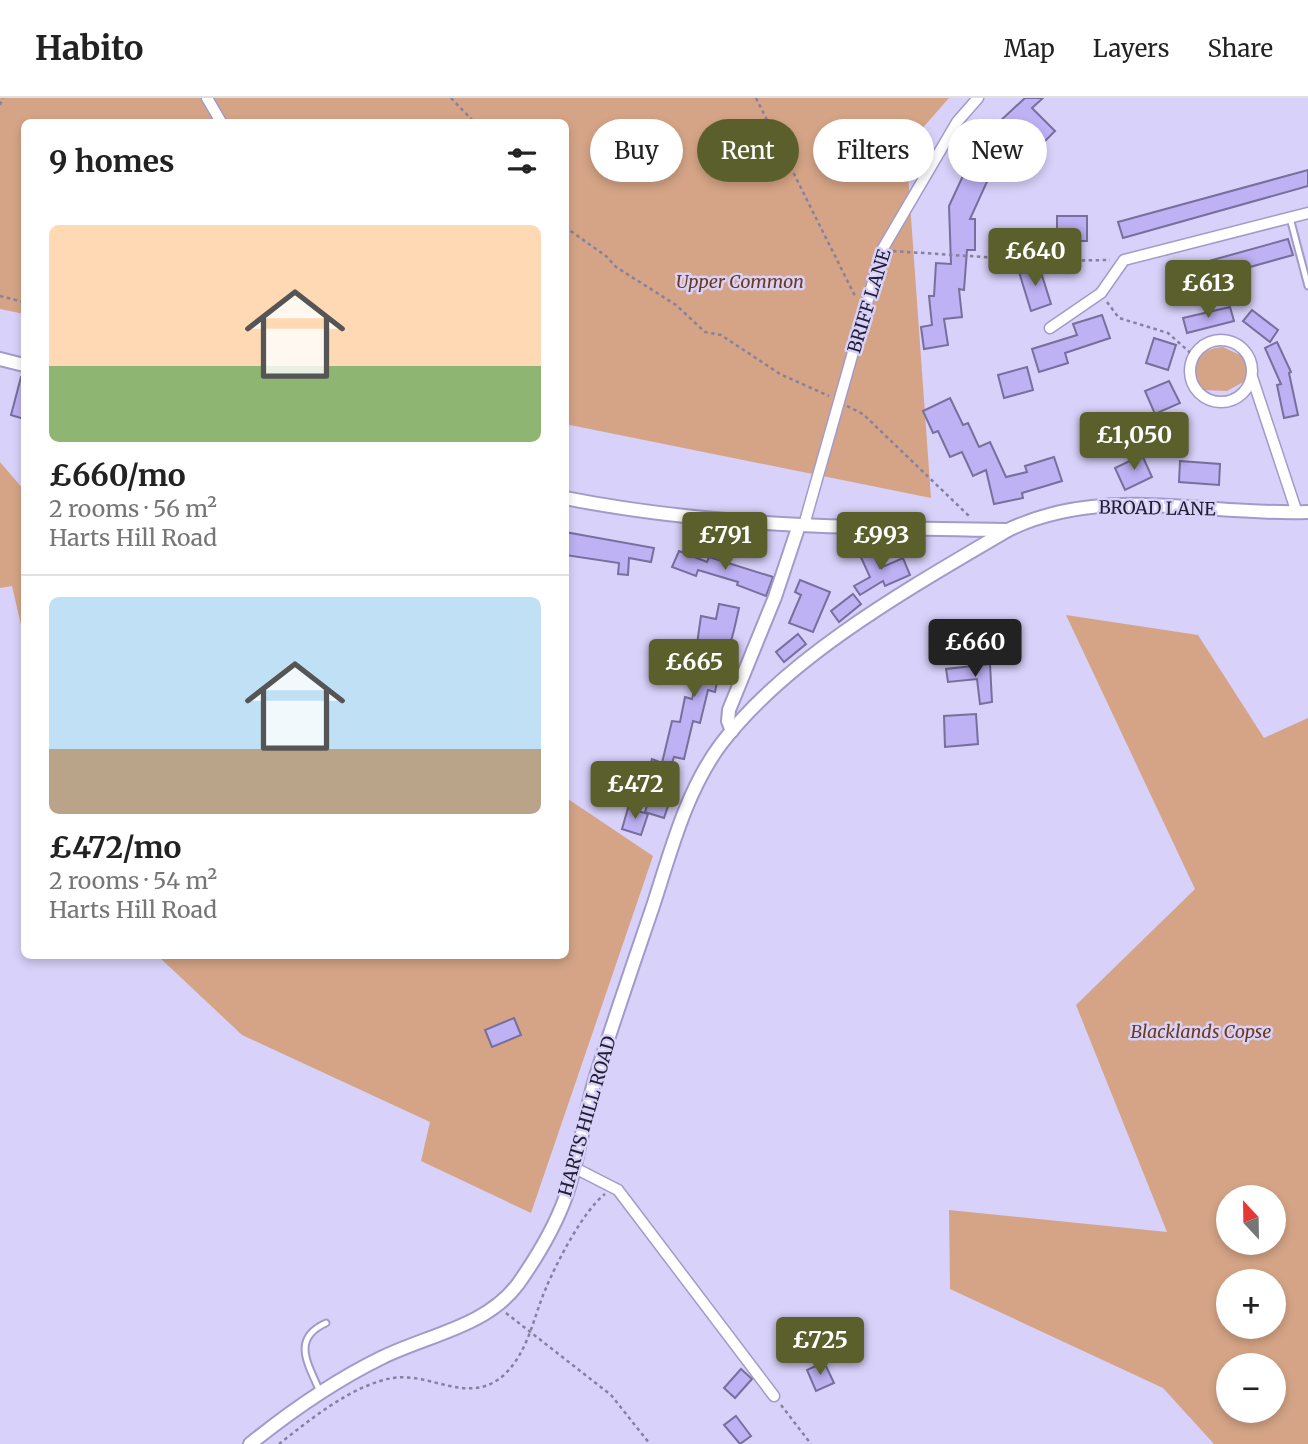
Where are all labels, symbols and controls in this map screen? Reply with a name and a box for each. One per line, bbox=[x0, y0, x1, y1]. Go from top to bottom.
text: Habito bbox=[35, 28, 143, 69]
text: Map bbox=[1004, 33, 1055, 64]
text: Layers bbox=[1093, 33, 1169, 64]
text: Share bbox=[1207, 33, 1273, 64]
chip: Buy bbox=[590, 119, 683, 182]
chip: Rent bbox=[697, 119, 799, 182]
chip: Filters bbox=[813, 119, 934, 182]
chip: New bbox=[948, 119, 1047, 182]
text: 9 homes bbox=[49, 142, 175, 180]
icon: filters bbox=[503, 142, 541, 180]
pin: £640 bbox=[994, 228, 1076, 288]
text: £640 bbox=[1004, 236, 1066, 265]
street label: BRIFF LANE bbox=[842, 246, 896, 356]
pin: £613 bbox=[1167, 260, 1249, 320]
text: £613 bbox=[1181, 268, 1235, 297]
park label: Upper Common bbox=[676, 270, 804, 293]
icon: home bbox=[232, 271, 358, 397]
pin: £1,050 bbox=[1077, 412, 1191, 472]
text: £1,050 bbox=[1096, 420, 1172, 449]
text: £660/mo bbox=[49, 456, 186, 494]
text: 2 rooms · 56 m² bbox=[49, 494, 217, 523]
street label: BROAD LANE bbox=[1098, 495, 1216, 521]
pin: £791 bbox=[684, 512, 766, 572]
pin: £993 bbox=[840, 512, 922, 572]
text: £791 bbox=[698, 520, 752, 549]
text: £993 bbox=[853, 520, 909, 549]
text: Harts Hill Road bbox=[49, 523, 217, 552]
pin: £660 bbox=[934, 620, 1016, 679]
text: £660 bbox=[945, 627, 1005, 656]
pin: £665 bbox=[653, 640, 735, 699]
icon: home bbox=[232, 643, 358, 769]
text: £665 bbox=[665, 647, 723, 676]
pin: £472 bbox=[594, 762, 676, 821]
text: £472 bbox=[607, 769, 663, 798]
text: £472/mo bbox=[49, 828, 181, 866]
text: 2 rooms · 54 m² bbox=[49, 866, 217, 895]
text: Harts Hill Road bbox=[49, 895, 217, 924]
park label: Blacklands Copse bbox=[1131, 1020, 1271, 1043]
street label: HARTS HILL ROAD bbox=[553, 1033, 621, 1199]
north arrow bbox=[1216, 1185, 1286, 1255]
map controls bbox=[1216, 1185, 1286, 1423]
button: + bbox=[1216, 1269, 1286, 1339]
pin: £725 bbox=[779, 1318, 861, 1377]
text: £725 bbox=[792, 1325, 848, 1354]
button: − bbox=[1216, 1353, 1286, 1423]

